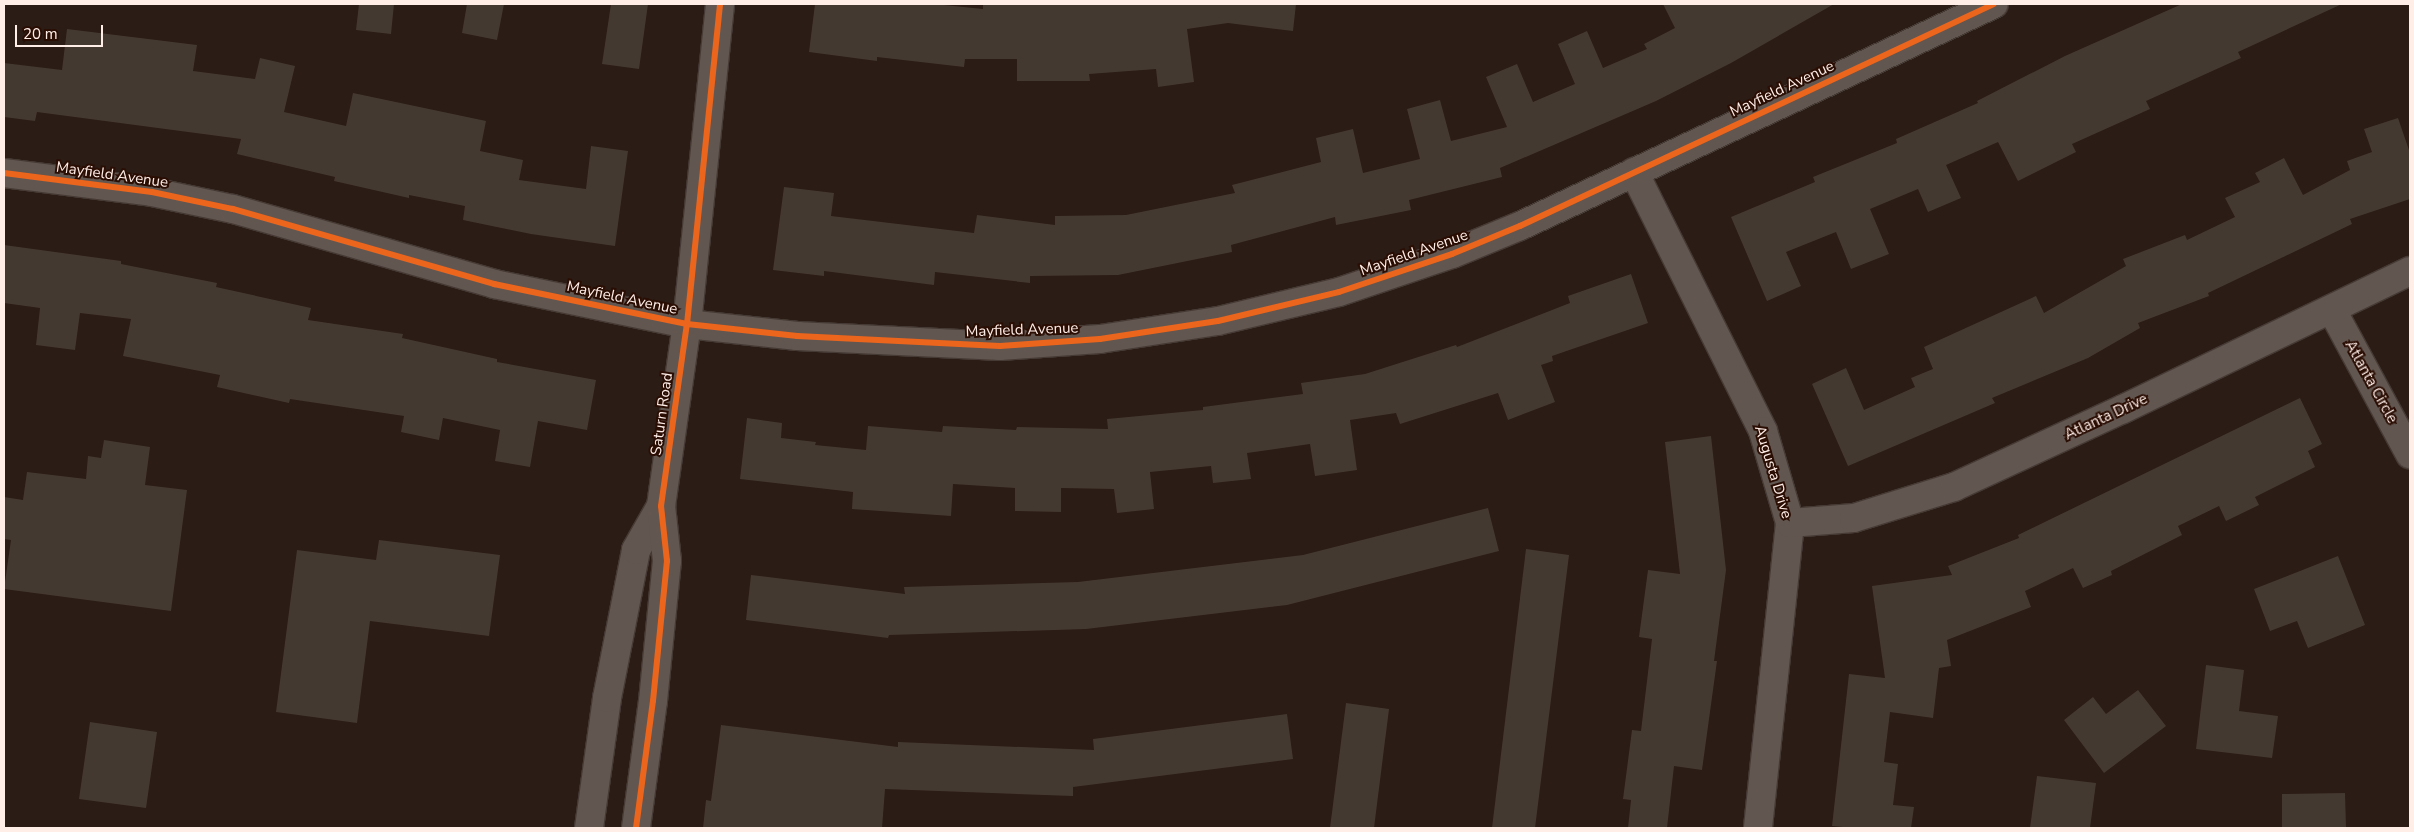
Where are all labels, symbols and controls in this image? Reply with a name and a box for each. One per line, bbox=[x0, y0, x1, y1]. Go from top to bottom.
scale bar bbox=[18, 15, 105, 47]
text: 20 m bbox=[23, 24, 58, 44]
street label: Mayfield Avenue bbox=[1727, 57, 1837, 121]
street label: Mayfield Avenue bbox=[55, 158, 169, 192]
street label: Mayfield Avenue bbox=[1358, 226, 1470, 280]
street label: Mayfield Avenue bbox=[565, 277, 679, 319]
street label: Mayfield Avenue bbox=[965, 319, 1079, 341]
street label: Atlanta Circle bbox=[2341, 337, 2401, 427]
street label: Saturn Road bbox=[647, 371, 677, 457]
street label: Atlanta Drive bbox=[2062, 390, 2150, 444]
street label: Augusta Drive bbox=[1750, 423, 1796, 521]

